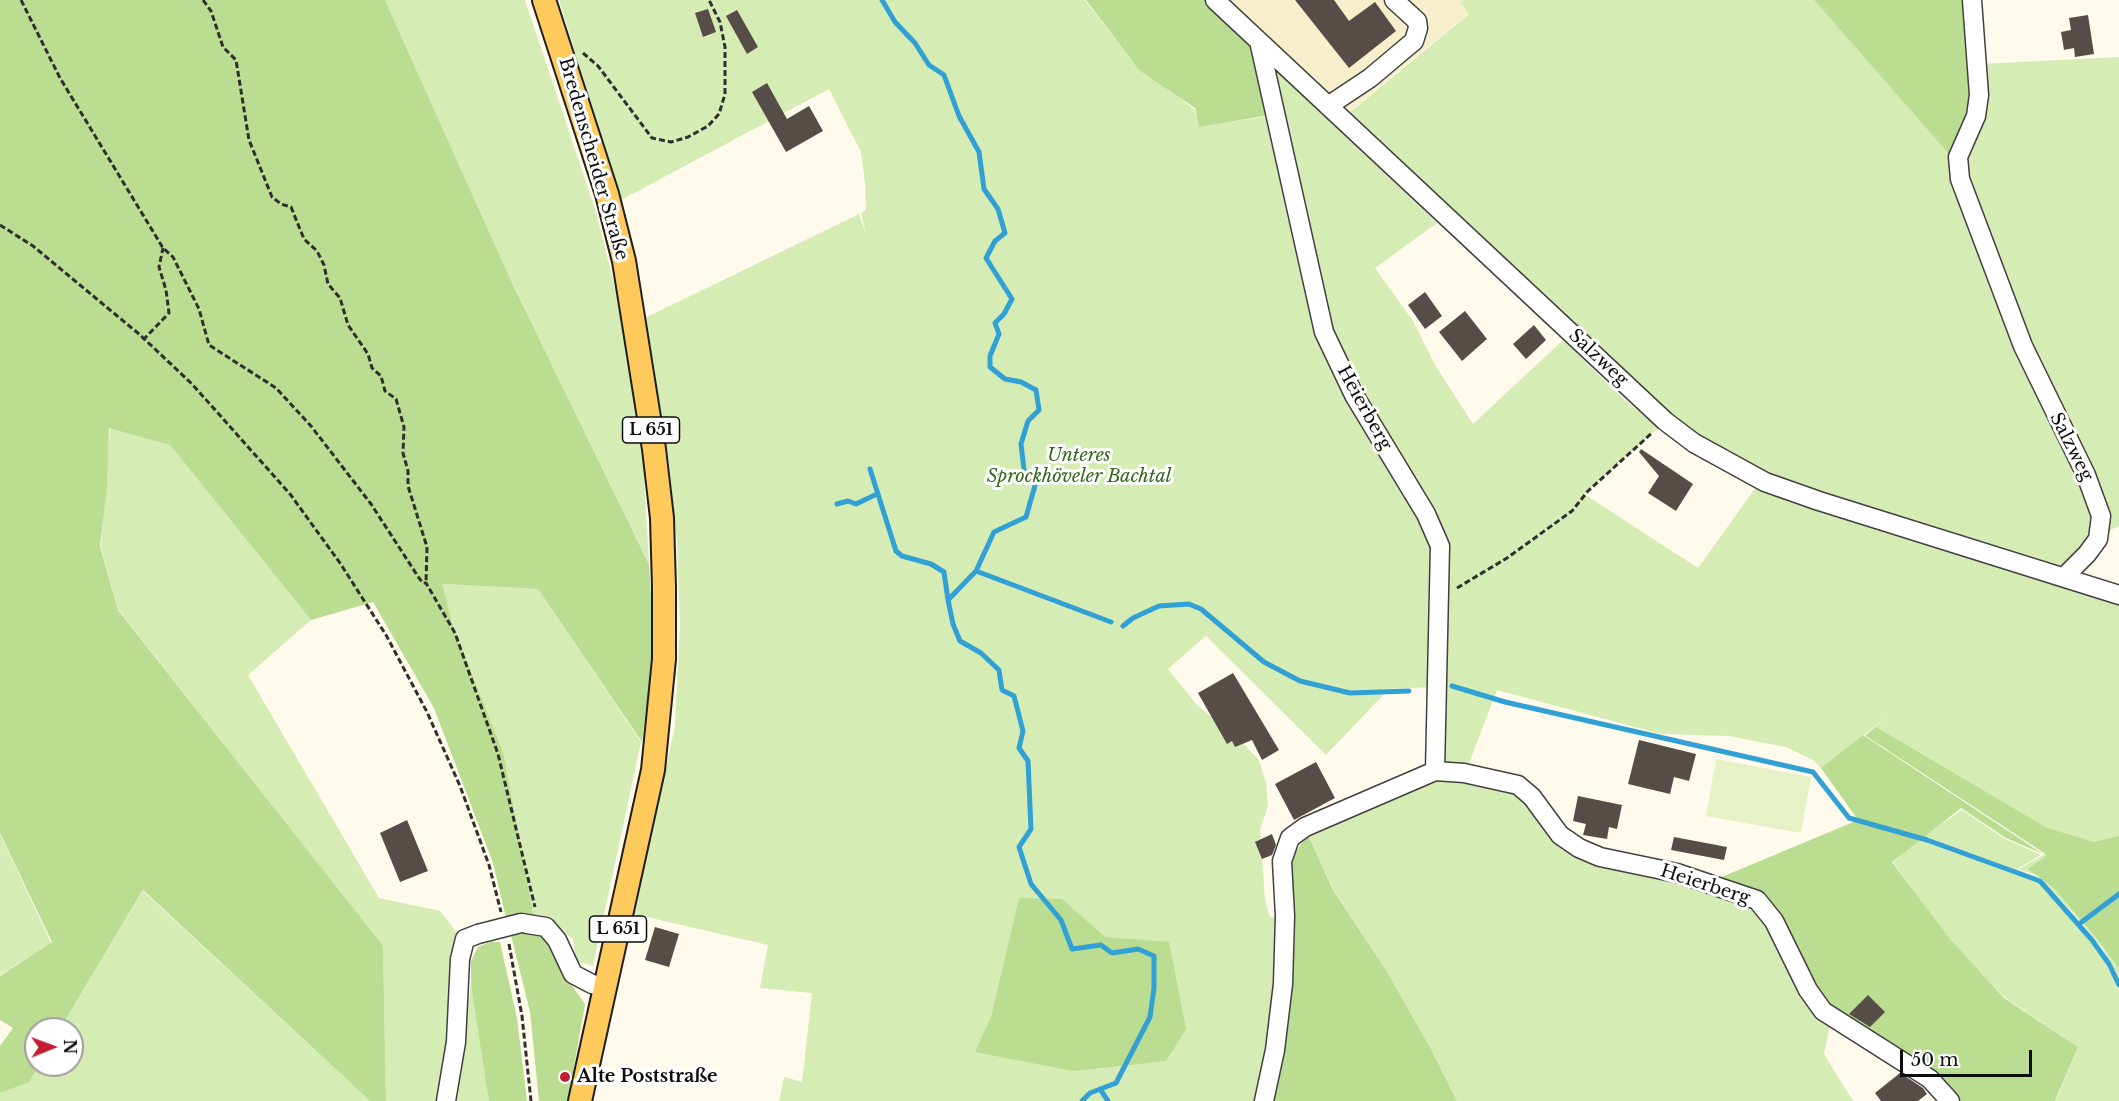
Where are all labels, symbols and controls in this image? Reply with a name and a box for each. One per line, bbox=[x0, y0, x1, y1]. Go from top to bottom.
street label: Bredenscheider Straße bbox=[554, 55, 632, 263]
street label: Salzweg bbox=[1564, 325, 1632, 391]
street label: Heierberg bbox=[1332, 362, 1396, 454]
street label: Salzweg bbox=[2045, 409, 2097, 485]
road number: L 651 bbox=[622, 417, 680, 443]
park label: Unteres Sprockhöveler Bachtal bbox=[987, 445, 1171, 488]
street label: Heierberg bbox=[1657, 860, 1753, 910]
road number: L 651 bbox=[590, 916, 646, 942]
north arrow bbox=[24, 1017, 84, 1077]
scale bar bbox=[1903, 1038, 2035, 1076]
text: N bbox=[60, 1039, 80, 1054]
text: 50 m bbox=[1911, 1049, 1959, 1071]
place label: Alte Poststraße bbox=[577, 1066, 718, 1088]
marker: Alte Poststraße bbox=[558, 1070, 572, 1084]

